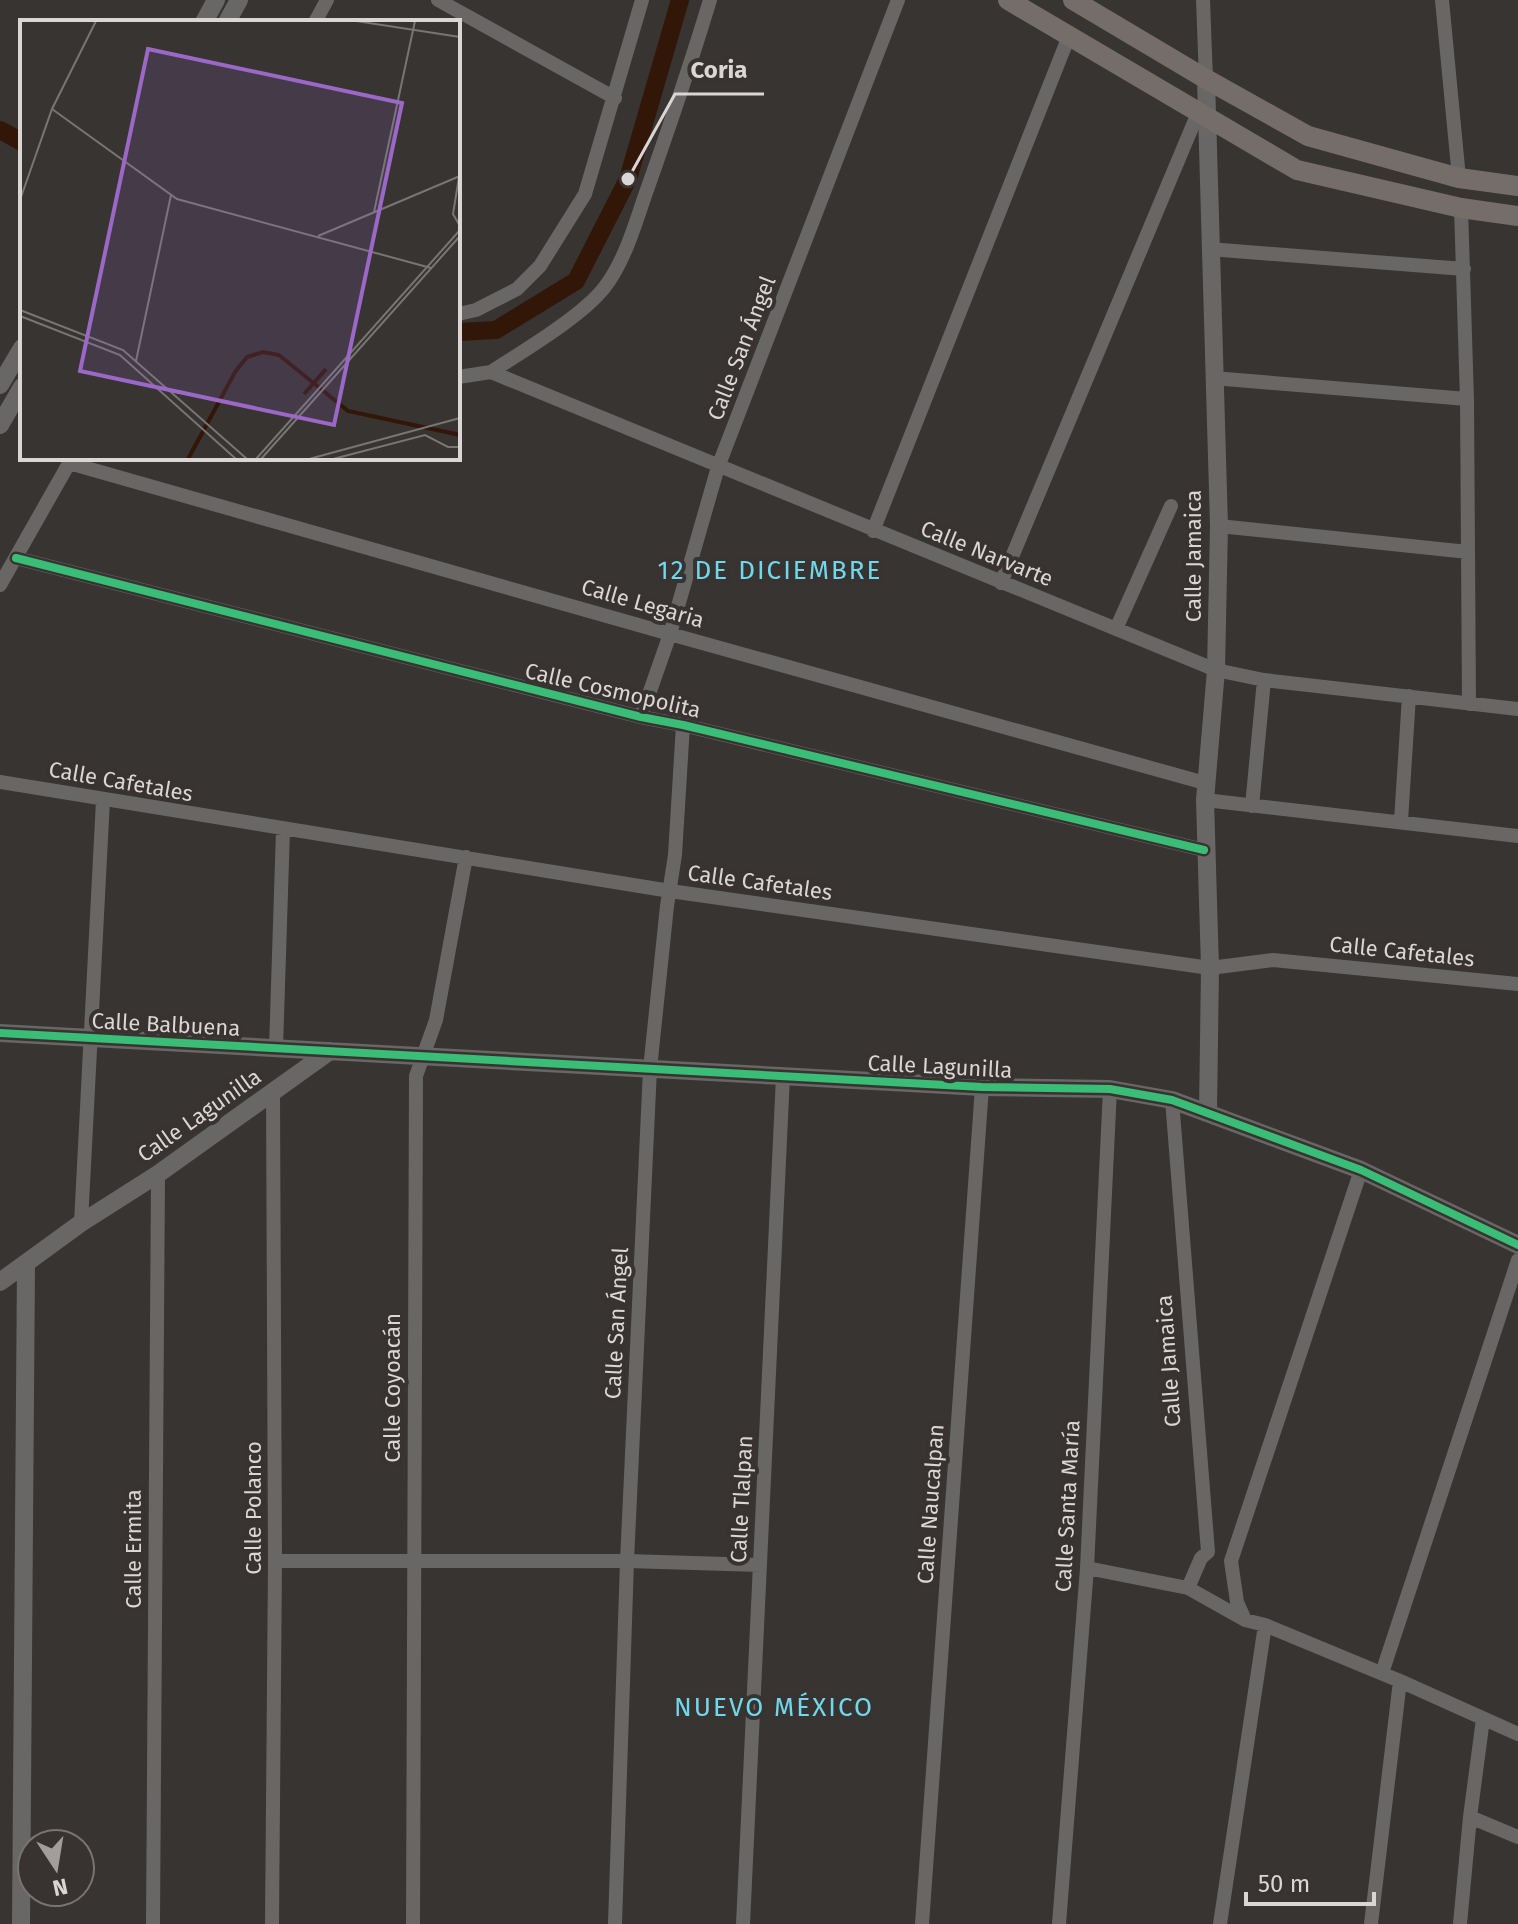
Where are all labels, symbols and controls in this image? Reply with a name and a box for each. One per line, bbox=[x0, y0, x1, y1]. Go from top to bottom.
inset map bbox=[20, 20, 460, 460]
callout: Coria bbox=[675, 46, 764, 94]
text: Coria bbox=[691, 56, 747, 84]
street label: Calle San Ángel bbox=[702, 272, 781, 424]
street label: Calle Jamaica bbox=[1180, 490, 1207, 622]
street label: Calle Narvarte bbox=[917, 515, 1057, 592]
district label: 12 DE DICIEMBRE bbox=[658, 555, 882, 586]
street label: Calle Legaria bbox=[578, 573, 707, 634]
street label: Calle Cosmopolita bbox=[522, 657, 703, 724]
street label: Calle Cafetales bbox=[47, 756, 195, 807]
street label: Calle Cafetales bbox=[686, 859, 834, 906]
street label: Calle Cafetales bbox=[1328, 930, 1476, 973]
street label: Calle Balbuena bbox=[91, 1007, 241, 1042]
street label: Calle Lagunilla bbox=[867, 1049, 1013, 1084]
street label: Calle Lagunilla bbox=[132, 1063, 266, 1168]
street label: Calle San Ángel bbox=[599, 1246, 634, 1400]
street label: Calle Jamaica bbox=[1150, 1294, 1187, 1428]
street label: Calle Coyoacán bbox=[379, 1313, 406, 1463]
street label: Calle Santa María bbox=[1050, 1419, 1085, 1593]
street label: Calle Naucalpan bbox=[911, 1423, 950, 1585]
street label: Calle Tlalpan bbox=[725, 1434, 758, 1564]
street label: Calle Polanco bbox=[240, 1441, 267, 1575]
street label: Calle Ermita bbox=[120, 1489, 147, 1609]
district label: NUEVO MÉXICO bbox=[674, 1692, 874, 1723]
north arrow bbox=[16, 1828, 96, 1908]
scale bar bbox=[1246, 1856, 1374, 1906]
text: 50 m bbox=[1258, 1870, 1310, 1898]
text: N bbox=[50, 1872, 70, 1902]

